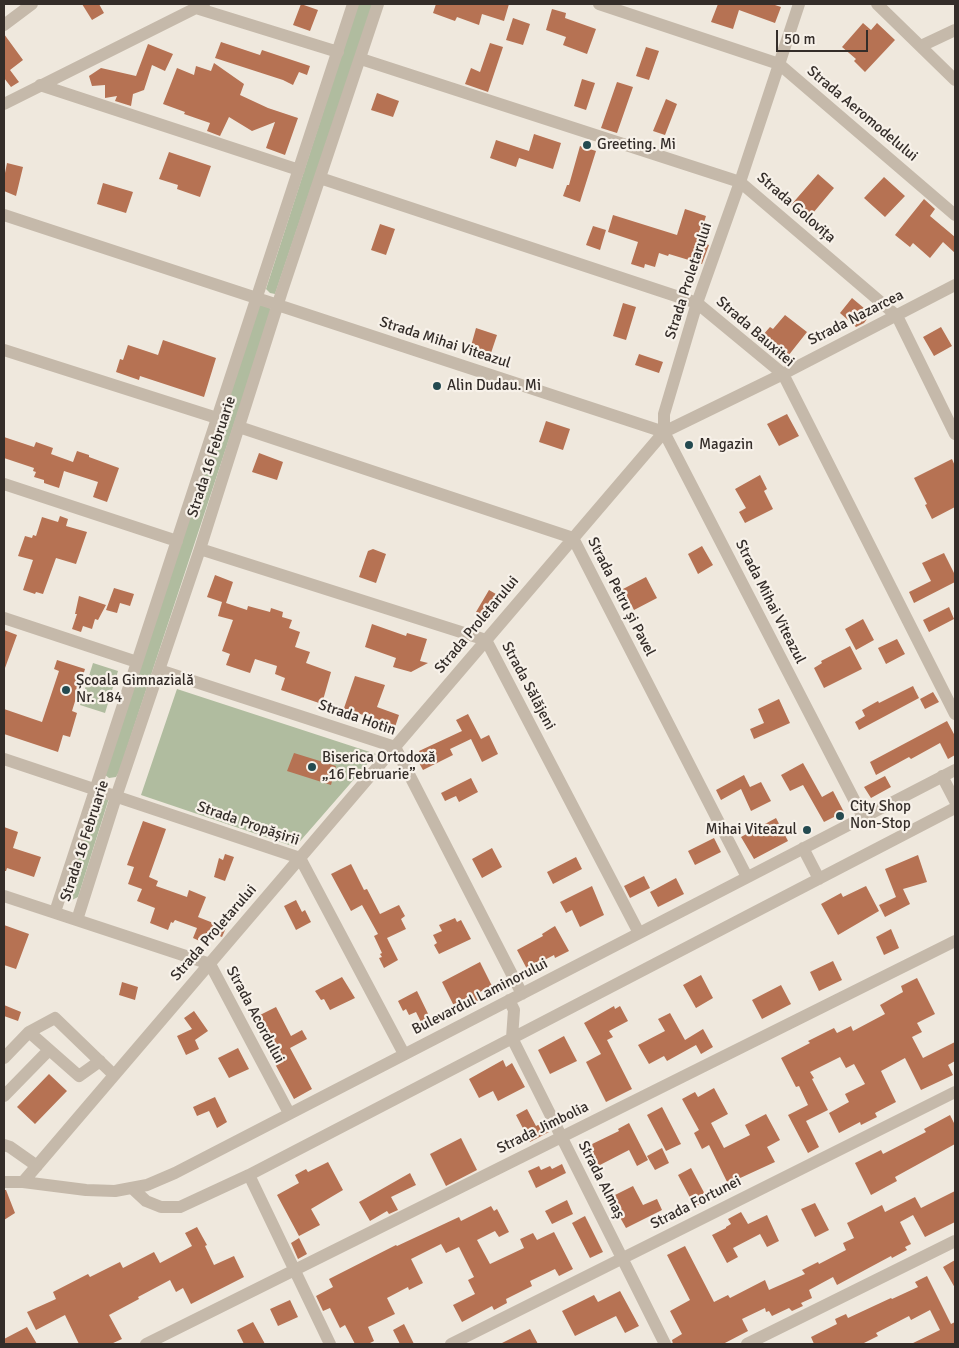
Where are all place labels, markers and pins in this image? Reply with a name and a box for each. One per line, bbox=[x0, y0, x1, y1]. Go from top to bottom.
place label: Greeting. Mi bbox=[597, 136, 676, 154]
marker: Greeting. Mi bbox=[581, 139, 593, 151]
place label: Alin Dudau. Mi bbox=[447, 377, 541, 395]
marker: Alin Dudau. Mi bbox=[431, 380, 443, 392]
place label: Magazin bbox=[699, 436, 753, 454]
marker: Magazin bbox=[683, 439, 695, 451]
place label: Școala Gimnazială Nr. 184 bbox=[76, 672, 194, 707]
marker: Școala Gimnazială Nr. 184 bbox=[60, 684, 72, 696]
place label: Biserica Ortodoxă „16 Februarie” bbox=[322, 749, 436, 784]
marker: Biserica Ortodoxă „16 Februarie” bbox=[306, 761, 318, 773]
place label: City Shop Non-Stop bbox=[850, 798, 911, 833]
marker: City Shop Non-Stop bbox=[834, 810, 846, 822]
place label: Mihai Viteazul bbox=[706, 821, 797, 839]
marker: Mihai Viteazul bbox=[801, 824, 813, 836]

